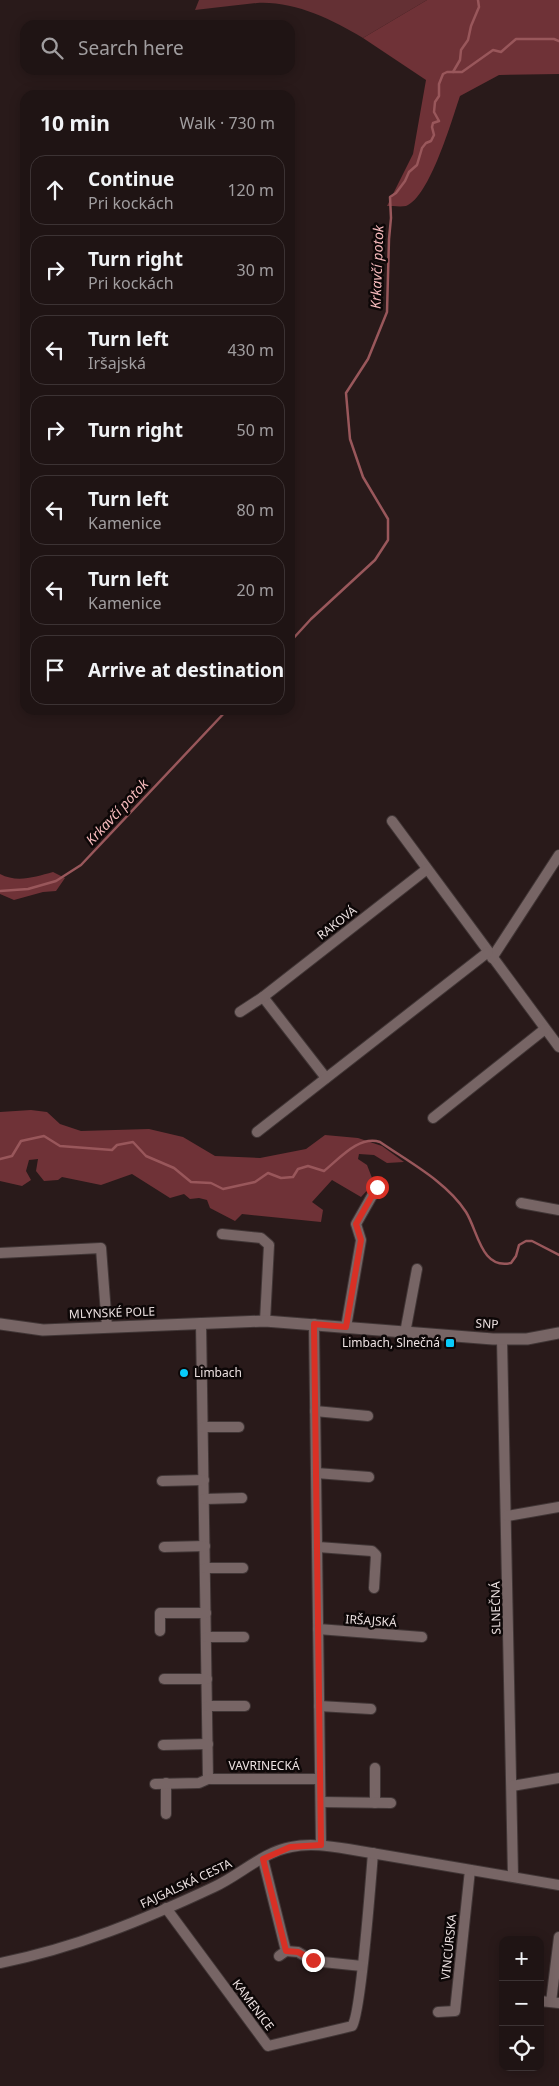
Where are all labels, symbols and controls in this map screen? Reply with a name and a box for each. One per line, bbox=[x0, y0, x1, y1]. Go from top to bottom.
search box bbox=[20, 20, 295, 75]
icon: search bbox=[38, 34, 66, 62]
text: Search here bbox=[78, 35, 184, 61]
text: 10 min bbox=[40, 109, 110, 137]
text: Walk · 730 m bbox=[180, 112, 275, 134]
text: Continue bbox=[88, 166, 174, 192]
icon: ahead bbox=[41, 176, 69, 204]
text: 120 m bbox=[227, 179, 274, 201]
text: Pri kockách bbox=[88, 192, 174, 214]
water label: Krkavčí potok bbox=[366, 224, 387, 309]
text: Turn right bbox=[88, 246, 183, 272]
icon: right bbox=[41, 256, 69, 284]
text: 30 m bbox=[237, 259, 274, 281]
text: Pri kockách bbox=[88, 272, 174, 294]
text: Turn left bbox=[88, 326, 169, 352]
icon: left bbox=[41, 336, 69, 364]
text: 430 m bbox=[227, 339, 274, 361]
text: Iršajská bbox=[88, 352, 146, 374]
icon: right bbox=[41, 416, 69, 444]
text: Turn right bbox=[88, 417, 183, 443]
text: 50 m bbox=[237, 419, 274, 441]
text: Turn left bbox=[88, 486, 169, 512]
icon: left bbox=[41, 496, 69, 524]
text: 80 m bbox=[237, 499, 274, 521]
text: Kamenice bbox=[88, 512, 162, 534]
text: Turn left bbox=[88, 566, 169, 592]
icon: left bbox=[41, 576, 69, 604]
text: 20 m bbox=[237, 579, 274, 601]
text: Kamenice bbox=[88, 592, 162, 614]
icon: arrive bbox=[41, 656, 69, 684]
text: Arrive at destination bbox=[88, 657, 284, 683]
water label: Krkavčí potok bbox=[81, 774, 153, 849]
street label: RAKOVÁ bbox=[313, 902, 360, 943]
route start bbox=[366, 1176, 389, 1199]
street label: MLYNSKÉ POLE bbox=[69, 1303, 155, 1322]
street label: SNP bbox=[475, 1314, 499, 1333]
place label: Limbach, Slnečná bbox=[342, 1334, 440, 1351]
marker: Limbach, Slnečná bbox=[444, 1337, 456, 1349]
place label: Limbach bbox=[194, 1364, 242, 1381]
marker: Limbach bbox=[178, 1367, 190, 1379]
street label: SLNEČNÁ bbox=[487, 1581, 504, 1635]
street label: IRŠAJSKÁ bbox=[345, 1610, 398, 1631]
street label: VAVRINECKÁ bbox=[228, 1757, 300, 1774]
street label: FAJGALSKÁ CESTA bbox=[137, 1855, 235, 1912]
street label: VINCÚRSKA bbox=[437, 1913, 460, 1981]
map controls bbox=[499, 1936, 544, 2071]
button: + bbox=[499, 1936, 544, 1981]
route end bbox=[302, 1949, 325, 1972]
street label: KAMENICE bbox=[229, 1976, 278, 2034]
button: − bbox=[499, 1981, 544, 2026]
button: locate bbox=[499, 2026, 544, 2071]

